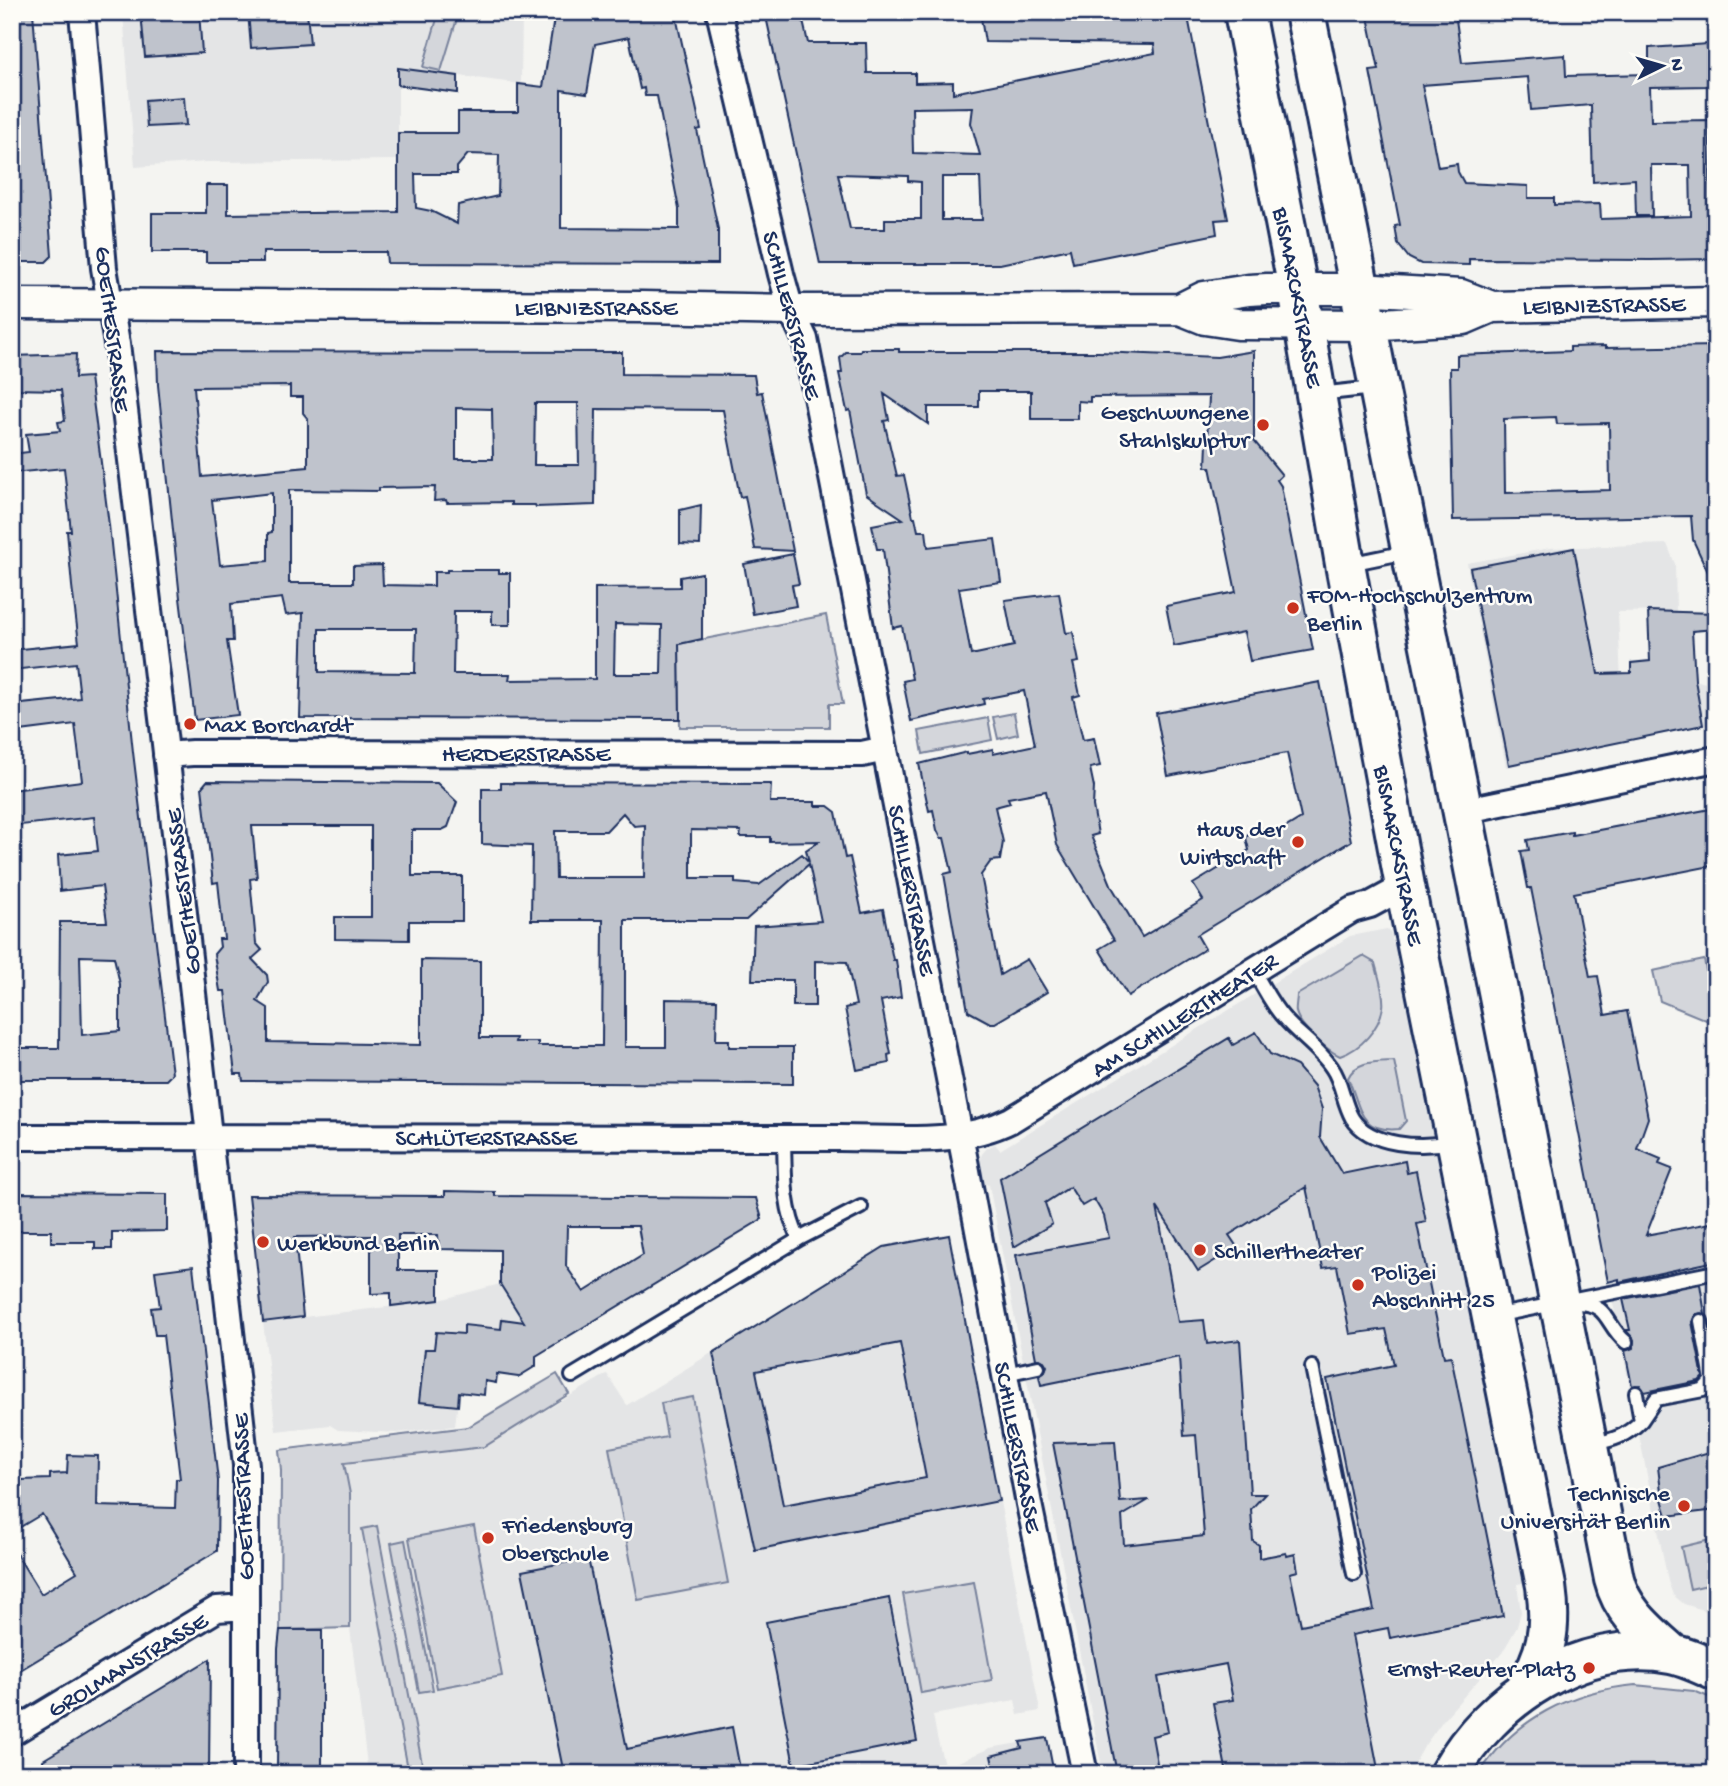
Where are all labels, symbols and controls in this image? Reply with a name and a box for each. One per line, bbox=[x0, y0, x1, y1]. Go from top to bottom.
north arrow bbox=[1626, 32, 1696, 102]
text: N bbox=[1663, 58, 1687, 72]
street label: BISMARCKSTRASSE bbox=[1264, 204, 1327, 391]
street label: SCHILLERSTRASSE bbox=[753, 229, 826, 404]
street label: GOETHESTRASSE bbox=[86, 245, 135, 415]
street label: LEIBNIZSTRASSE bbox=[1522, 292, 1687, 323]
street label: LEIBNIZSTRASSE bbox=[514, 296, 679, 325]
place label: Geschwungene Stahlskulptur bbox=[1101, 400, 1251, 457]
marker: Geschwungene Stahlskulptur bbox=[1255, 417, 1271, 433]
place label: FOM-Hochschulzentrum Berlin bbox=[1306, 583, 1533, 640]
marker: FOM-Hochschulzentrum Berlin bbox=[1285, 600, 1301, 616]
place label: Max Borchardt bbox=[204, 713, 354, 742]
marker: Max Borchardt bbox=[182, 716, 198, 732]
street label: HERDERSTRASSE bbox=[442, 742, 611, 771]
street label: BISMARCKSTRASSE bbox=[1365, 762, 1428, 949]
street label: SCHILLERSTRASSE bbox=[879, 803, 941, 979]
street label: GOETHESTRASSE bbox=[161, 806, 210, 976]
place label: Haus der Wirtschaft bbox=[1180, 817, 1287, 874]
marker: Haus der Wirtschaft bbox=[1290, 834, 1306, 850]
street label: AM SCHILLERTHEATER bbox=[1087, 947, 1285, 1086]
street label: SCHLÜTERSTRASSE bbox=[395, 1126, 578, 1155]
place label: Werkbund Berlin bbox=[277, 1231, 440, 1260]
marker: Werkbund Berlin bbox=[255, 1234, 271, 1250]
place label: Schillertheater bbox=[1214, 1239, 1364, 1268]
marker: Schillertheater bbox=[1192, 1242, 1208, 1258]
place label: Polizei Abschnitt 25 bbox=[1371, 1260, 1495, 1317]
marker: Polizei Abschnitt 25 bbox=[1350, 1277, 1366, 1293]
street label: SCHILLERSTRASSE bbox=[985, 1360, 1047, 1536]
street label: GOETHESTRASSE bbox=[228, 1412, 263, 1581]
place label: Technische Universität Berlin bbox=[1500, 1481, 1671, 1538]
marker: Technische Universität Berlin bbox=[1676, 1498, 1692, 1514]
place label: Friedensburg Oberschule bbox=[501, 1513, 633, 1570]
marker: Friedensburg Oberschule bbox=[480, 1530, 496, 1546]
street label: GROLMANSTRASSE bbox=[43, 1607, 215, 1726]
place label: Ernst-Reuter-Platz bbox=[1387, 1657, 1576, 1686]
marker: Ernst-Reuter-Platz bbox=[1581, 1660, 1597, 1676]

